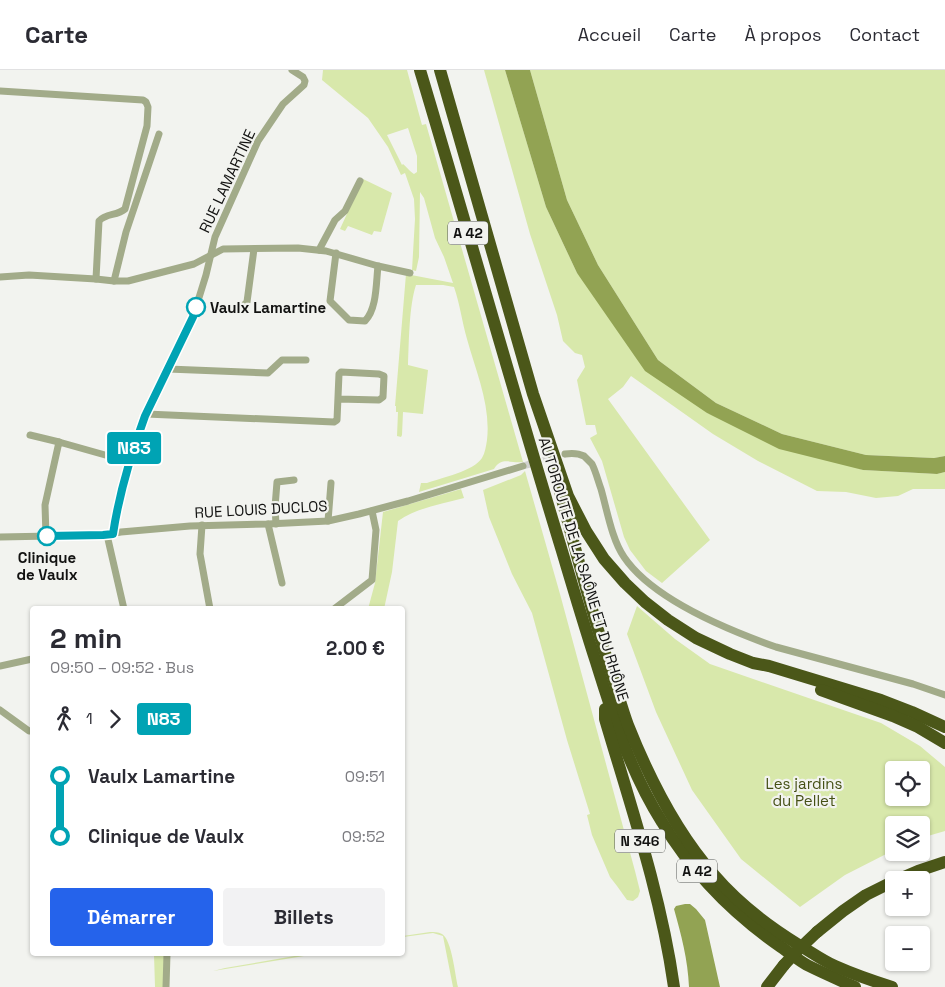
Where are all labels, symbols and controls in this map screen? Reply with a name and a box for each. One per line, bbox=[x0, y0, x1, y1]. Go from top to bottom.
text: Carte bbox=[25, 19, 88, 50]
text: Accueil bbox=[578, 23, 641, 46]
text: Carte bbox=[669, 23, 716, 46]
text: À propos bbox=[744, 23, 822, 46]
text: Contact bbox=[850, 23, 920, 46]
street label: RUE LAMARTINE bbox=[195, 126, 259, 236]
road number: A 42 bbox=[448, 222, 488, 244]
marker: Vaulx Lamartine bbox=[186, 297, 206, 317]
place label: Vaulx Lamartine bbox=[210, 298, 326, 317]
line badge: N83 bbox=[105, 432, 163, 464]
street label: AUTOROUTE DE LA SAÔNE ET DU RHÔNE bbox=[535, 435, 633, 703]
text: N83 bbox=[117, 436, 151, 459]
street label: RUE LOUIS DUCLOS bbox=[194, 496, 328, 522]
marker: Clinique de Vaulx bbox=[37, 526, 57, 546]
place label: Clinique de Vaulx bbox=[16, 548, 78, 584]
text: 2 min bbox=[50, 620, 122, 656]
text: 2.00 € bbox=[326, 636, 385, 661]
text: 09:50 – 09:52 · Bus bbox=[50, 657, 194, 678]
icon: walk bbox=[50, 705, 78, 733]
icon: forward bbox=[101, 705, 129, 733]
text: N83 bbox=[147, 707, 181, 730]
text: 1 bbox=[86, 708, 93, 729]
map controls bbox=[885, 761, 930, 971]
button: locate bbox=[885, 761, 930, 806]
text: Vaulx Lamartine bbox=[88, 764, 235, 789]
text: 09:51 bbox=[345, 766, 385, 787]
park label: Les jardins du Pellet bbox=[766, 774, 843, 810]
button: layers bbox=[885, 816, 930, 861]
text: Clinique de Vaulx bbox=[88, 824, 244, 849]
text: 09:52 bbox=[342, 826, 385, 847]
road number: N 346 bbox=[615, 829, 665, 852]
road number: A 42 bbox=[677, 859, 717, 882]
button: + bbox=[885, 871, 930, 916]
button: Démarrer bbox=[50, 888, 213, 946]
button: Billets bbox=[223, 888, 385, 946]
button: − bbox=[885, 926, 930, 971]

